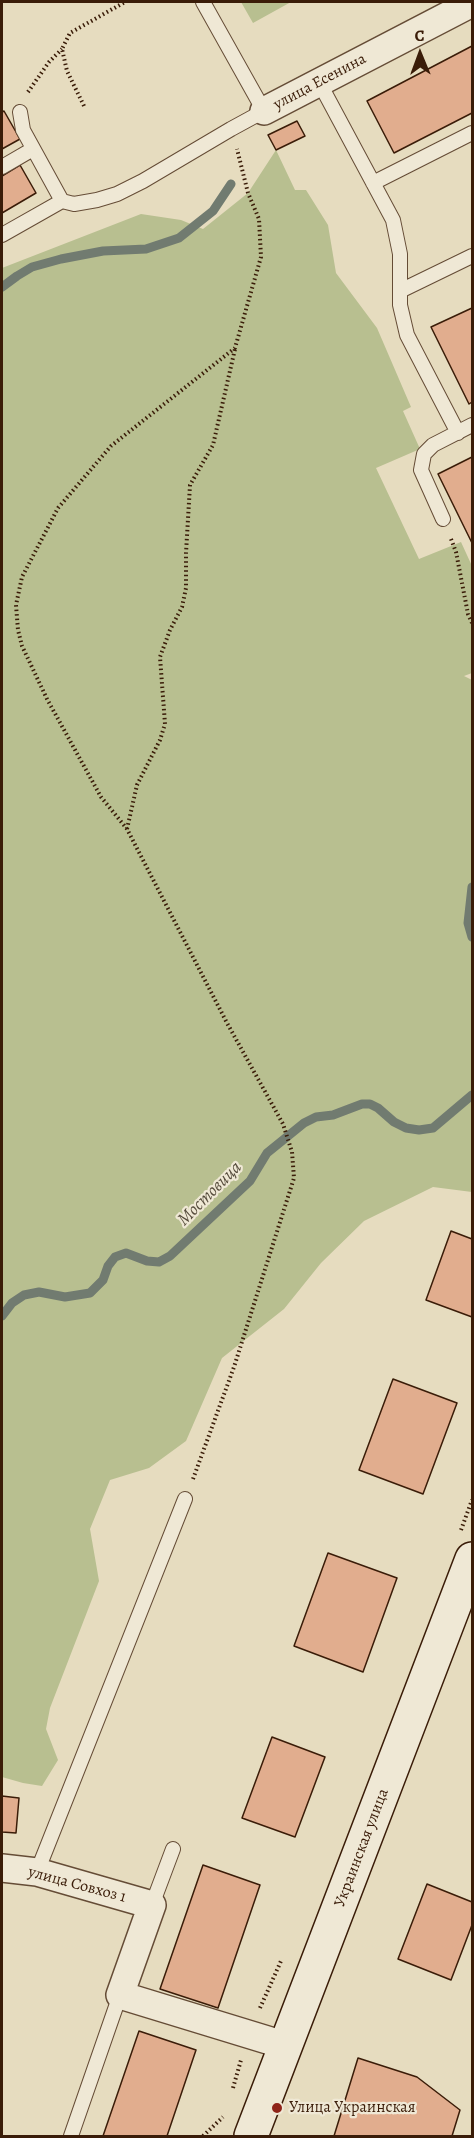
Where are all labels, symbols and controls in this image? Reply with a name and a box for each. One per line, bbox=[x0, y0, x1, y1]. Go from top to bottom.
north arrow bbox=[390, 24, 450, 84]
text: С bbox=[415, 25, 425, 47]
street label: улица Есенина bbox=[270, 49, 370, 115]
water label: Мостовица bbox=[173, 1157, 247, 1231]
street label: Украинская улица bbox=[331, 1786, 393, 1910]
street label: улица Совхоз 1 bbox=[26, 1863, 128, 1907]
place label: Улица Украинская bbox=[289, 2098, 415, 2118]
marker: Улица Украинская bbox=[270, 2101, 284, 2115]

